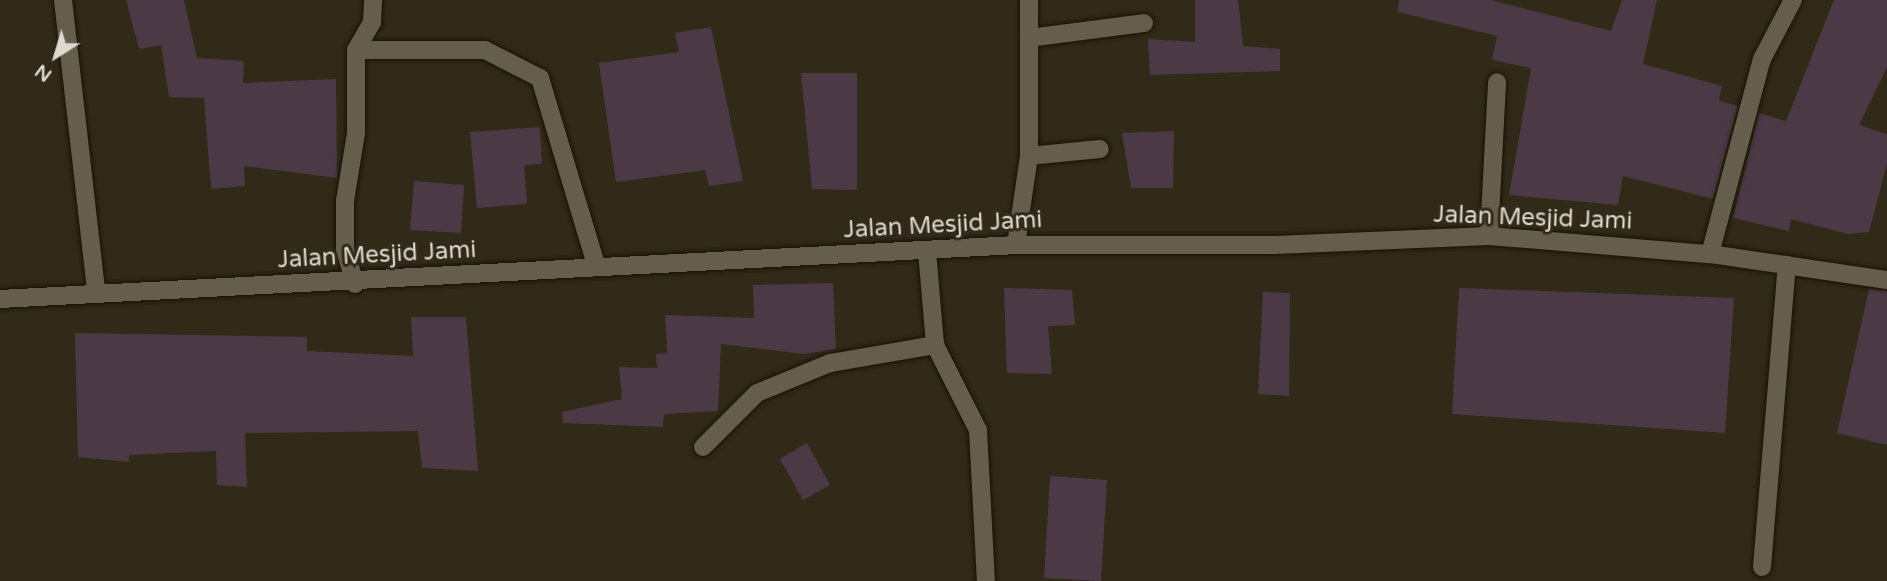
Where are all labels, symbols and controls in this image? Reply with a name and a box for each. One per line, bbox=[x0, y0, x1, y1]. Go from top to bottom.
north arrow bbox=[21, 21, 91, 91]
text: N bbox=[31, 59, 56, 86]
street label: Jalan Mesjid Jami bbox=[1433, 200, 1633, 236]
street label: Jalan Mesjid Jami bbox=[843, 205, 1043, 245]
street label: Jalan Mesjid Jami bbox=[277, 235, 477, 275]

